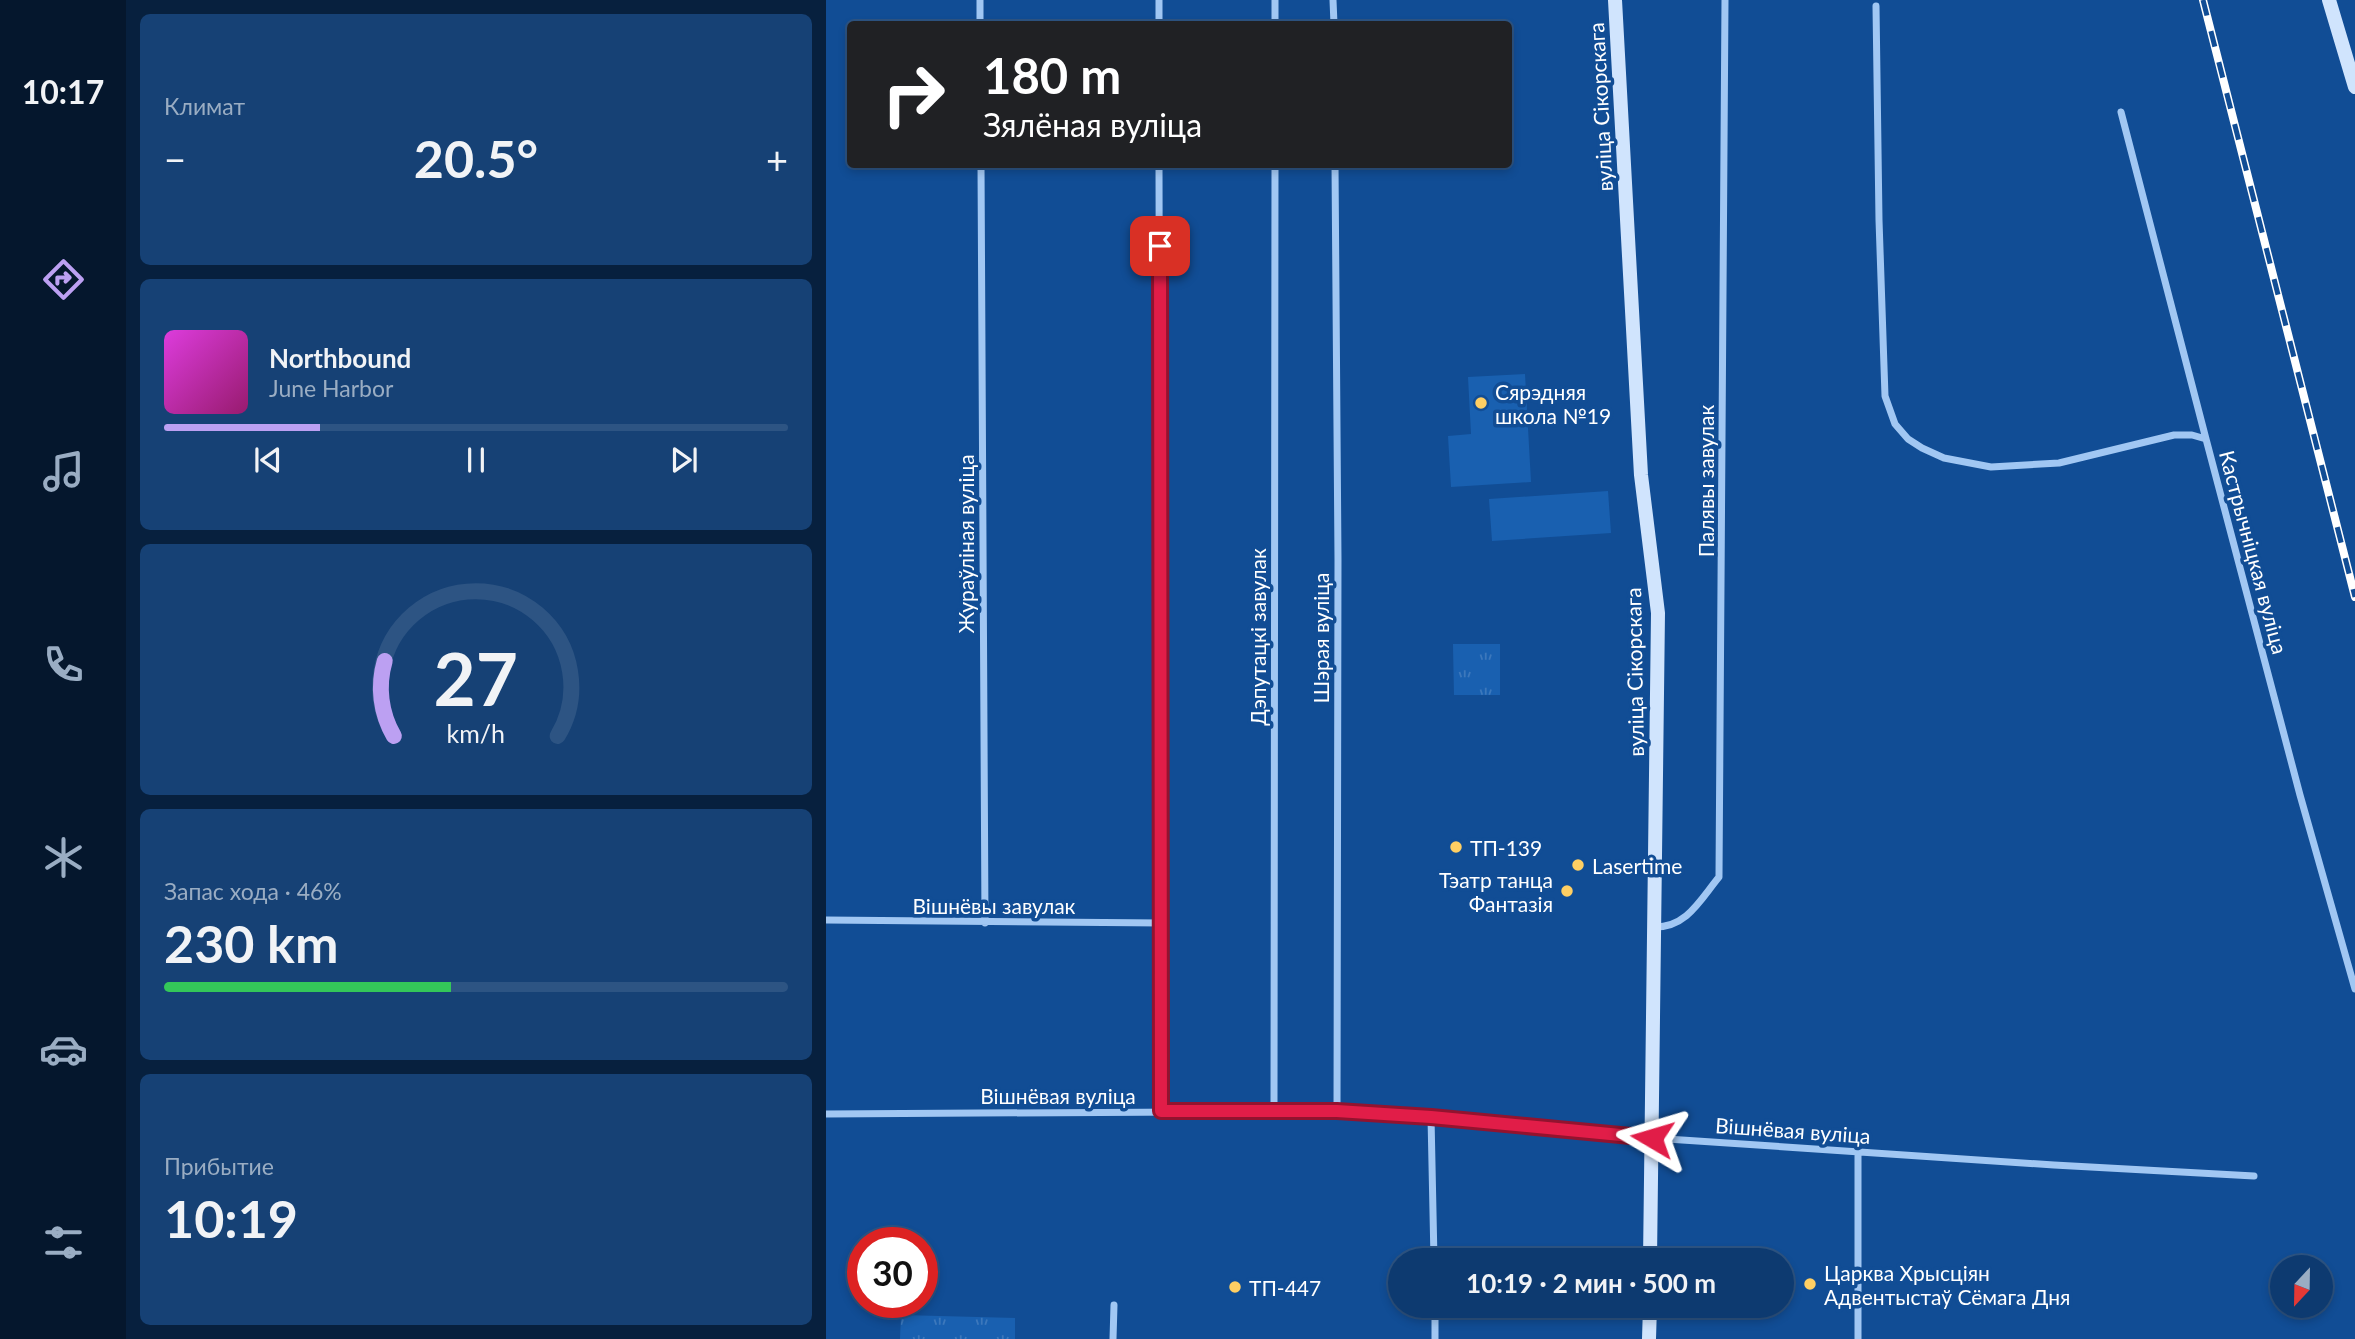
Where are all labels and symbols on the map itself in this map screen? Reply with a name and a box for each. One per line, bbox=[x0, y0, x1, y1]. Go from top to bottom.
street label: вуліца Сікорскага bbox=[1583, 22, 1617, 192]
pin bbox=[1130, 216, 1190, 276]
place label: Сярэдняя школа №19 bbox=[1495, 379, 1611, 428]
marker: Сярэдняя школа №19 bbox=[1473, 395, 1489, 411]
street label: Палявы завулак bbox=[1693, 405, 1718, 557]
street label: Кастрычніцкая вуліца bbox=[2215, 447, 2293, 657]
street label: Жураўліная вуліца bbox=[953, 454, 978, 634]
street label: Дэпутацкі завулак bbox=[1245, 548, 1270, 726]
street label: Шэрая вуліца bbox=[1308, 573, 1333, 703]
street label: вуліца Сікорскага bbox=[1620, 587, 1648, 757]
place label: ТП-139 bbox=[1470, 835, 1542, 860]
marker: ТП-139 bbox=[1448, 839, 1464, 855]
place label: Lasertime bbox=[1592, 853, 1682, 878]
marker: Lasertime bbox=[1570, 857, 1586, 873]
place label: Тэатр танца Фантазія bbox=[1439, 867, 1553, 916]
marker: Тэатр танца Фантазія bbox=[1559, 883, 1575, 899]
street label: Вішнёвы завулак bbox=[913, 893, 1076, 918]
street label: Вішнёвая вуліца bbox=[980, 1083, 1136, 1108]
position arrow bbox=[1615, 1101, 1689, 1175]
street label: Вішнёвая вуліца bbox=[1714, 1112, 1872, 1148]
speed limit sign: 30 bbox=[847, 1227, 938, 1318]
north arrow bbox=[2270, 1255, 2333, 1318]
place label: Царква Хрысціян Адвентыстаў Сёмага Дня bbox=[1824, 1260, 2070, 1309]
place label: ТП-447 bbox=[1249, 1275, 1321, 1300]
marker: Царква Хрысціян Адвентыстаў Сёмага Дня bbox=[1802, 1276, 1818, 1292]
marker: ТП-447 bbox=[1227, 1279, 1243, 1295]

